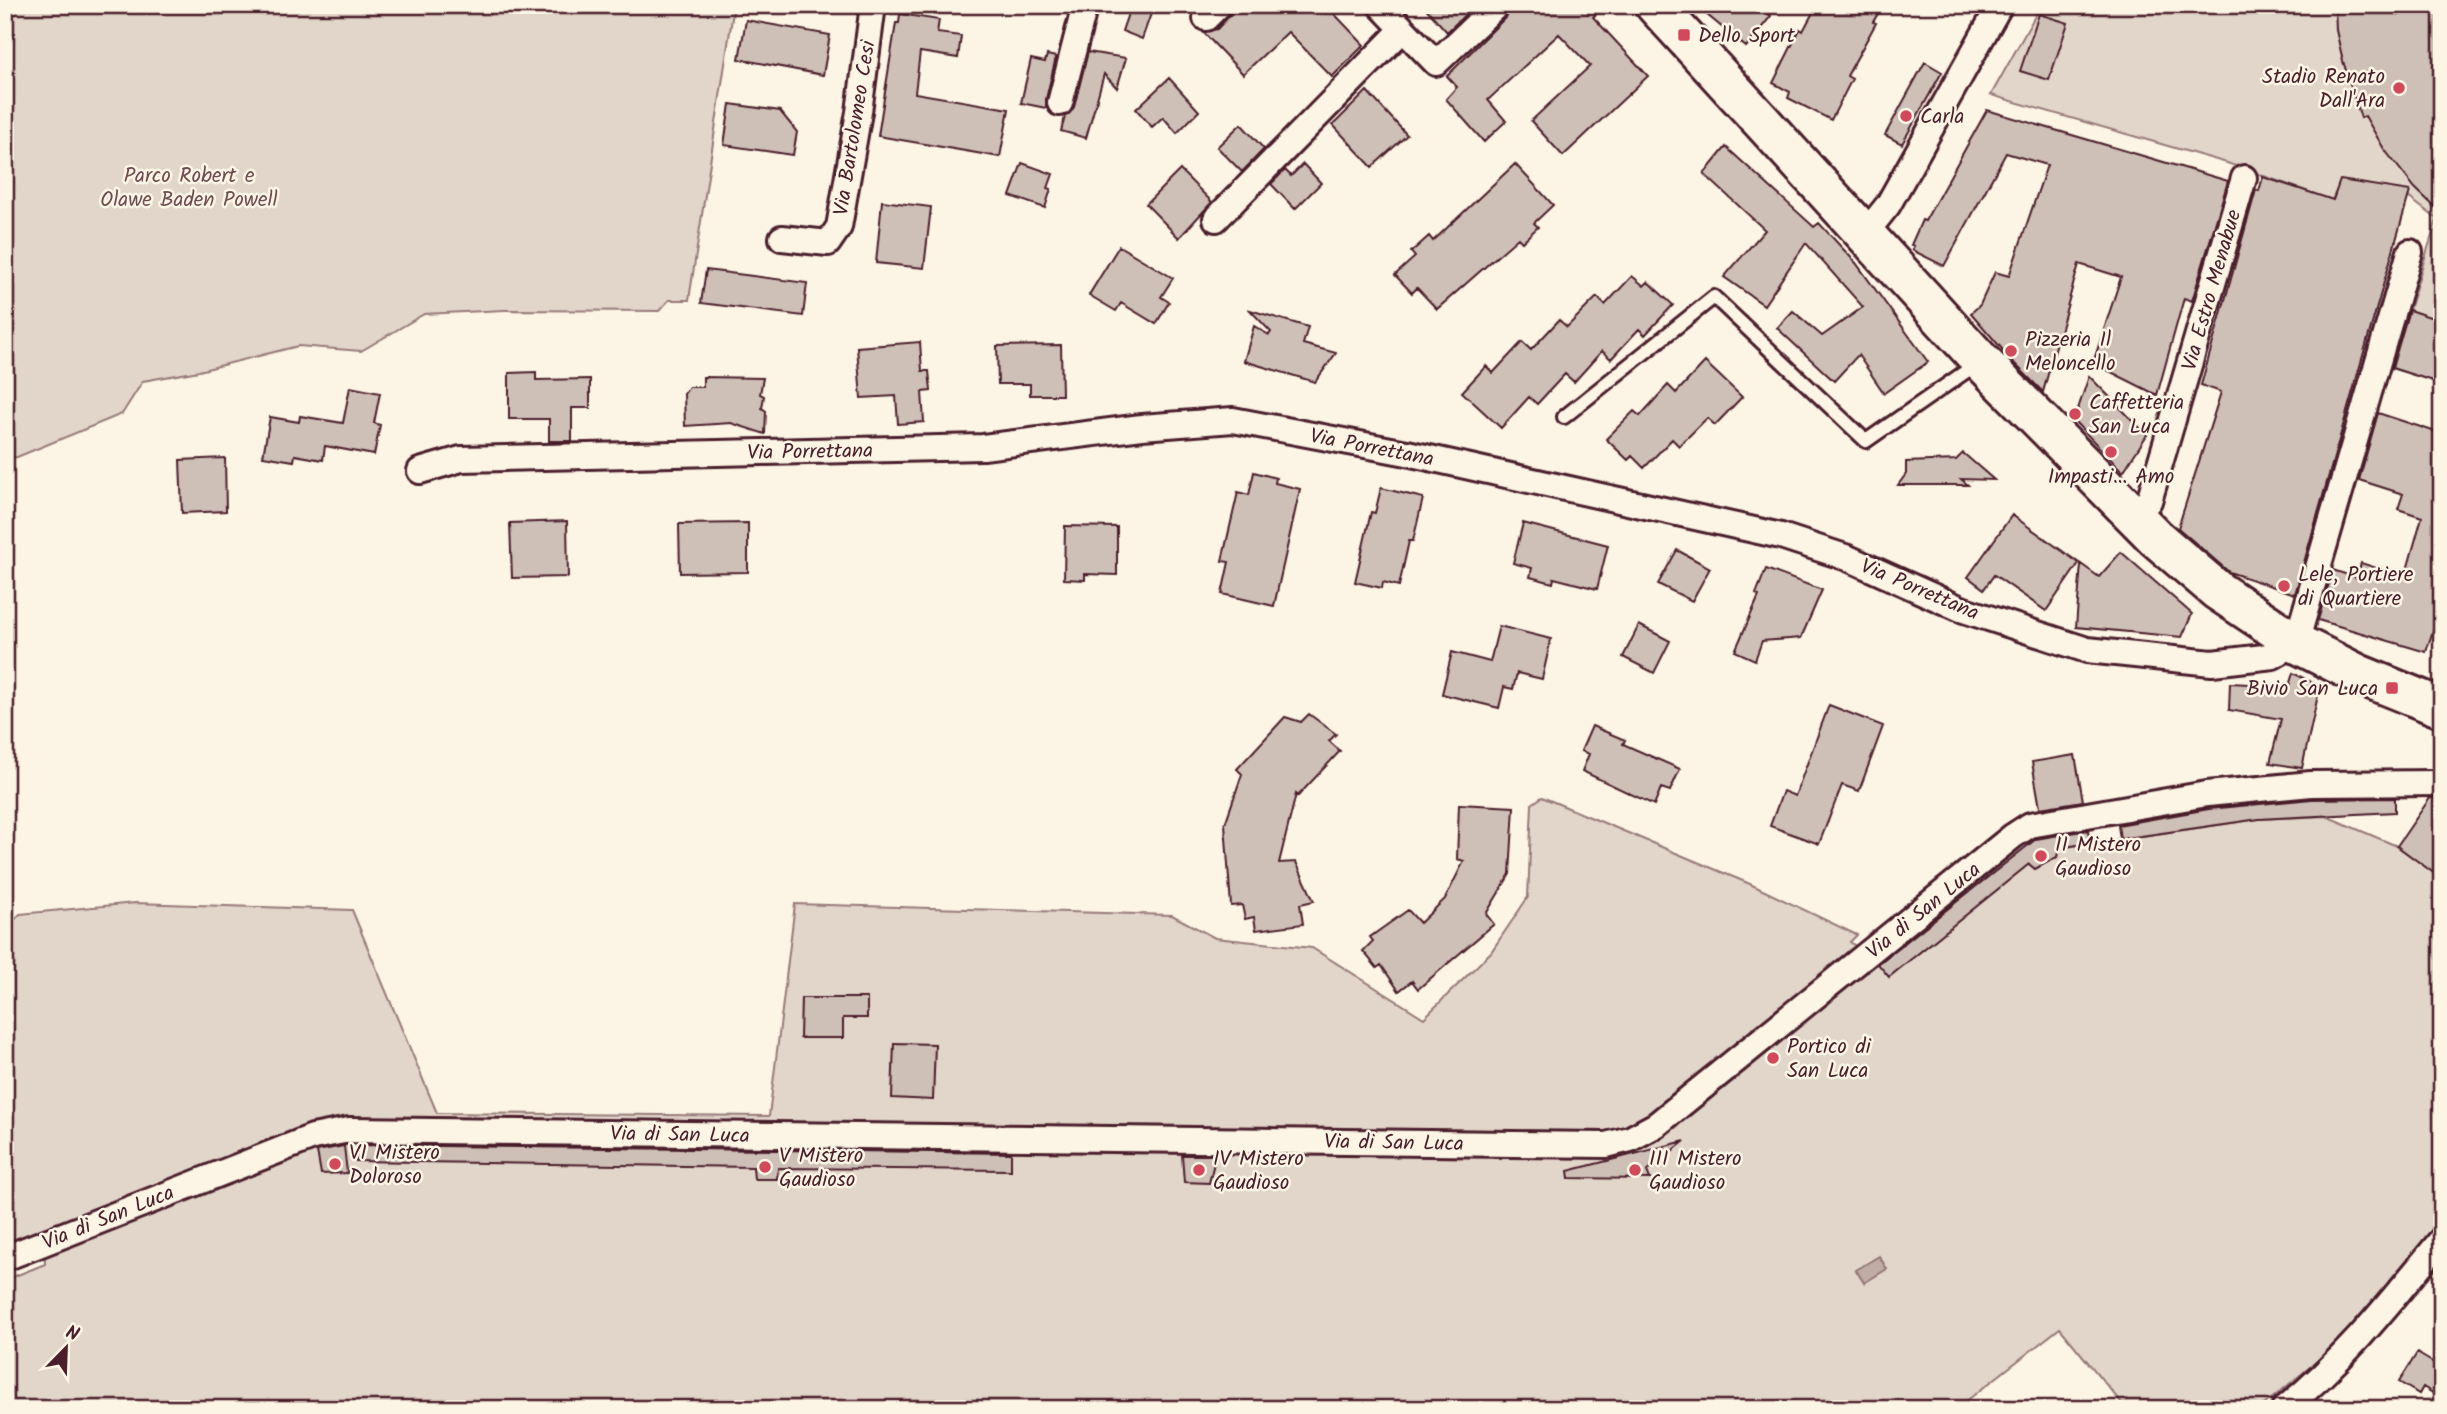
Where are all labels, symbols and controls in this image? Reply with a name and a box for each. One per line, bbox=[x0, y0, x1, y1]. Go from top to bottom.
place label: Dello Sport bbox=[1698, 20, 1796, 53]
marker: Dello Sport bbox=[1676, 27, 1692, 43]
street label: Via Bartolomeo Cesi bbox=[825, 37, 886, 218]
place label: Stadio Renato Dall'Ara bbox=[2262, 61, 2385, 118]
marker: Stadio Renato Dall'Ara bbox=[2391, 80, 2407, 96]
place label: Carla bbox=[1920, 101, 1964, 134]
marker: Carla bbox=[1898, 108, 1914, 124]
park label: Parco Robert e Olawe Baden Powell bbox=[100, 160, 278, 217]
street label: Via Estro Menabue bbox=[2174, 205, 2251, 375]
place label: Pizzeria Il Meloncello bbox=[2025, 324, 2115, 381]
marker: Pizzeria Il Meloncello bbox=[2003, 343, 2019, 359]
place label: Caffetteria San Luca bbox=[2089, 387, 2184, 444]
marker: Caffetteria San Luca bbox=[2067, 406, 2083, 422]
street label: Via Porrettana bbox=[1307, 420, 1437, 477]
street label: Via Porrettana bbox=[747, 435, 873, 470]
marker: Impasti… Amo bbox=[2103, 444, 2119, 460]
place label: Impasti… Amo bbox=[2048, 461, 2174, 494]
street label: Via Porrettana bbox=[1855, 551, 1984, 630]
place label: Lele, Portiere di Quartiere bbox=[2298, 559, 2414, 616]
marker: Lele, Portiere di Quartiere bbox=[2276, 578, 2292, 594]
place label: Bivio San Luca bbox=[2246, 673, 2378, 706]
marker: Bivio San Luca bbox=[2384, 680, 2400, 696]
place label: II Mistero Gaudioso bbox=[2055, 829, 2141, 886]
marker: II Mistero Gaudioso bbox=[2033, 848, 2049, 864]
street label: Via di San Luca bbox=[1859, 854, 1989, 968]
place label: Portico di San Luca bbox=[1787, 1031, 1872, 1088]
marker: Portico di San Luca bbox=[1765, 1050, 1781, 1066]
street label: Via di San Luca bbox=[610, 1118, 750, 1153]
street label: Via di San Luca bbox=[1324, 1126, 1464, 1161]
place label: VI Mistero Doloroso bbox=[349, 1137, 440, 1194]
place label: V Mistero Gaudioso bbox=[779, 1140, 863, 1197]
place label: IV Mistero Gaudioso bbox=[1213, 1143, 1304, 1200]
place label: III Mistero Gaudioso bbox=[1649, 1143, 1742, 1200]
marker: VI Mistero Doloroso bbox=[327, 1156, 343, 1172]
marker: V Mistero Gaudioso bbox=[757, 1159, 773, 1175]
marker: IV Mistero Gaudioso bbox=[1191, 1162, 1207, 1178]
marker: III Mistero Gaudioso bbox=[1627, 1162, 1643, 1178]
street label: Via di San Luca bbox=[38, 1177, 180, 1260]
north arrow bbox=[32, 1312, 102, 1382]
text: N bbox=[60, 1318, 83, 1350]

